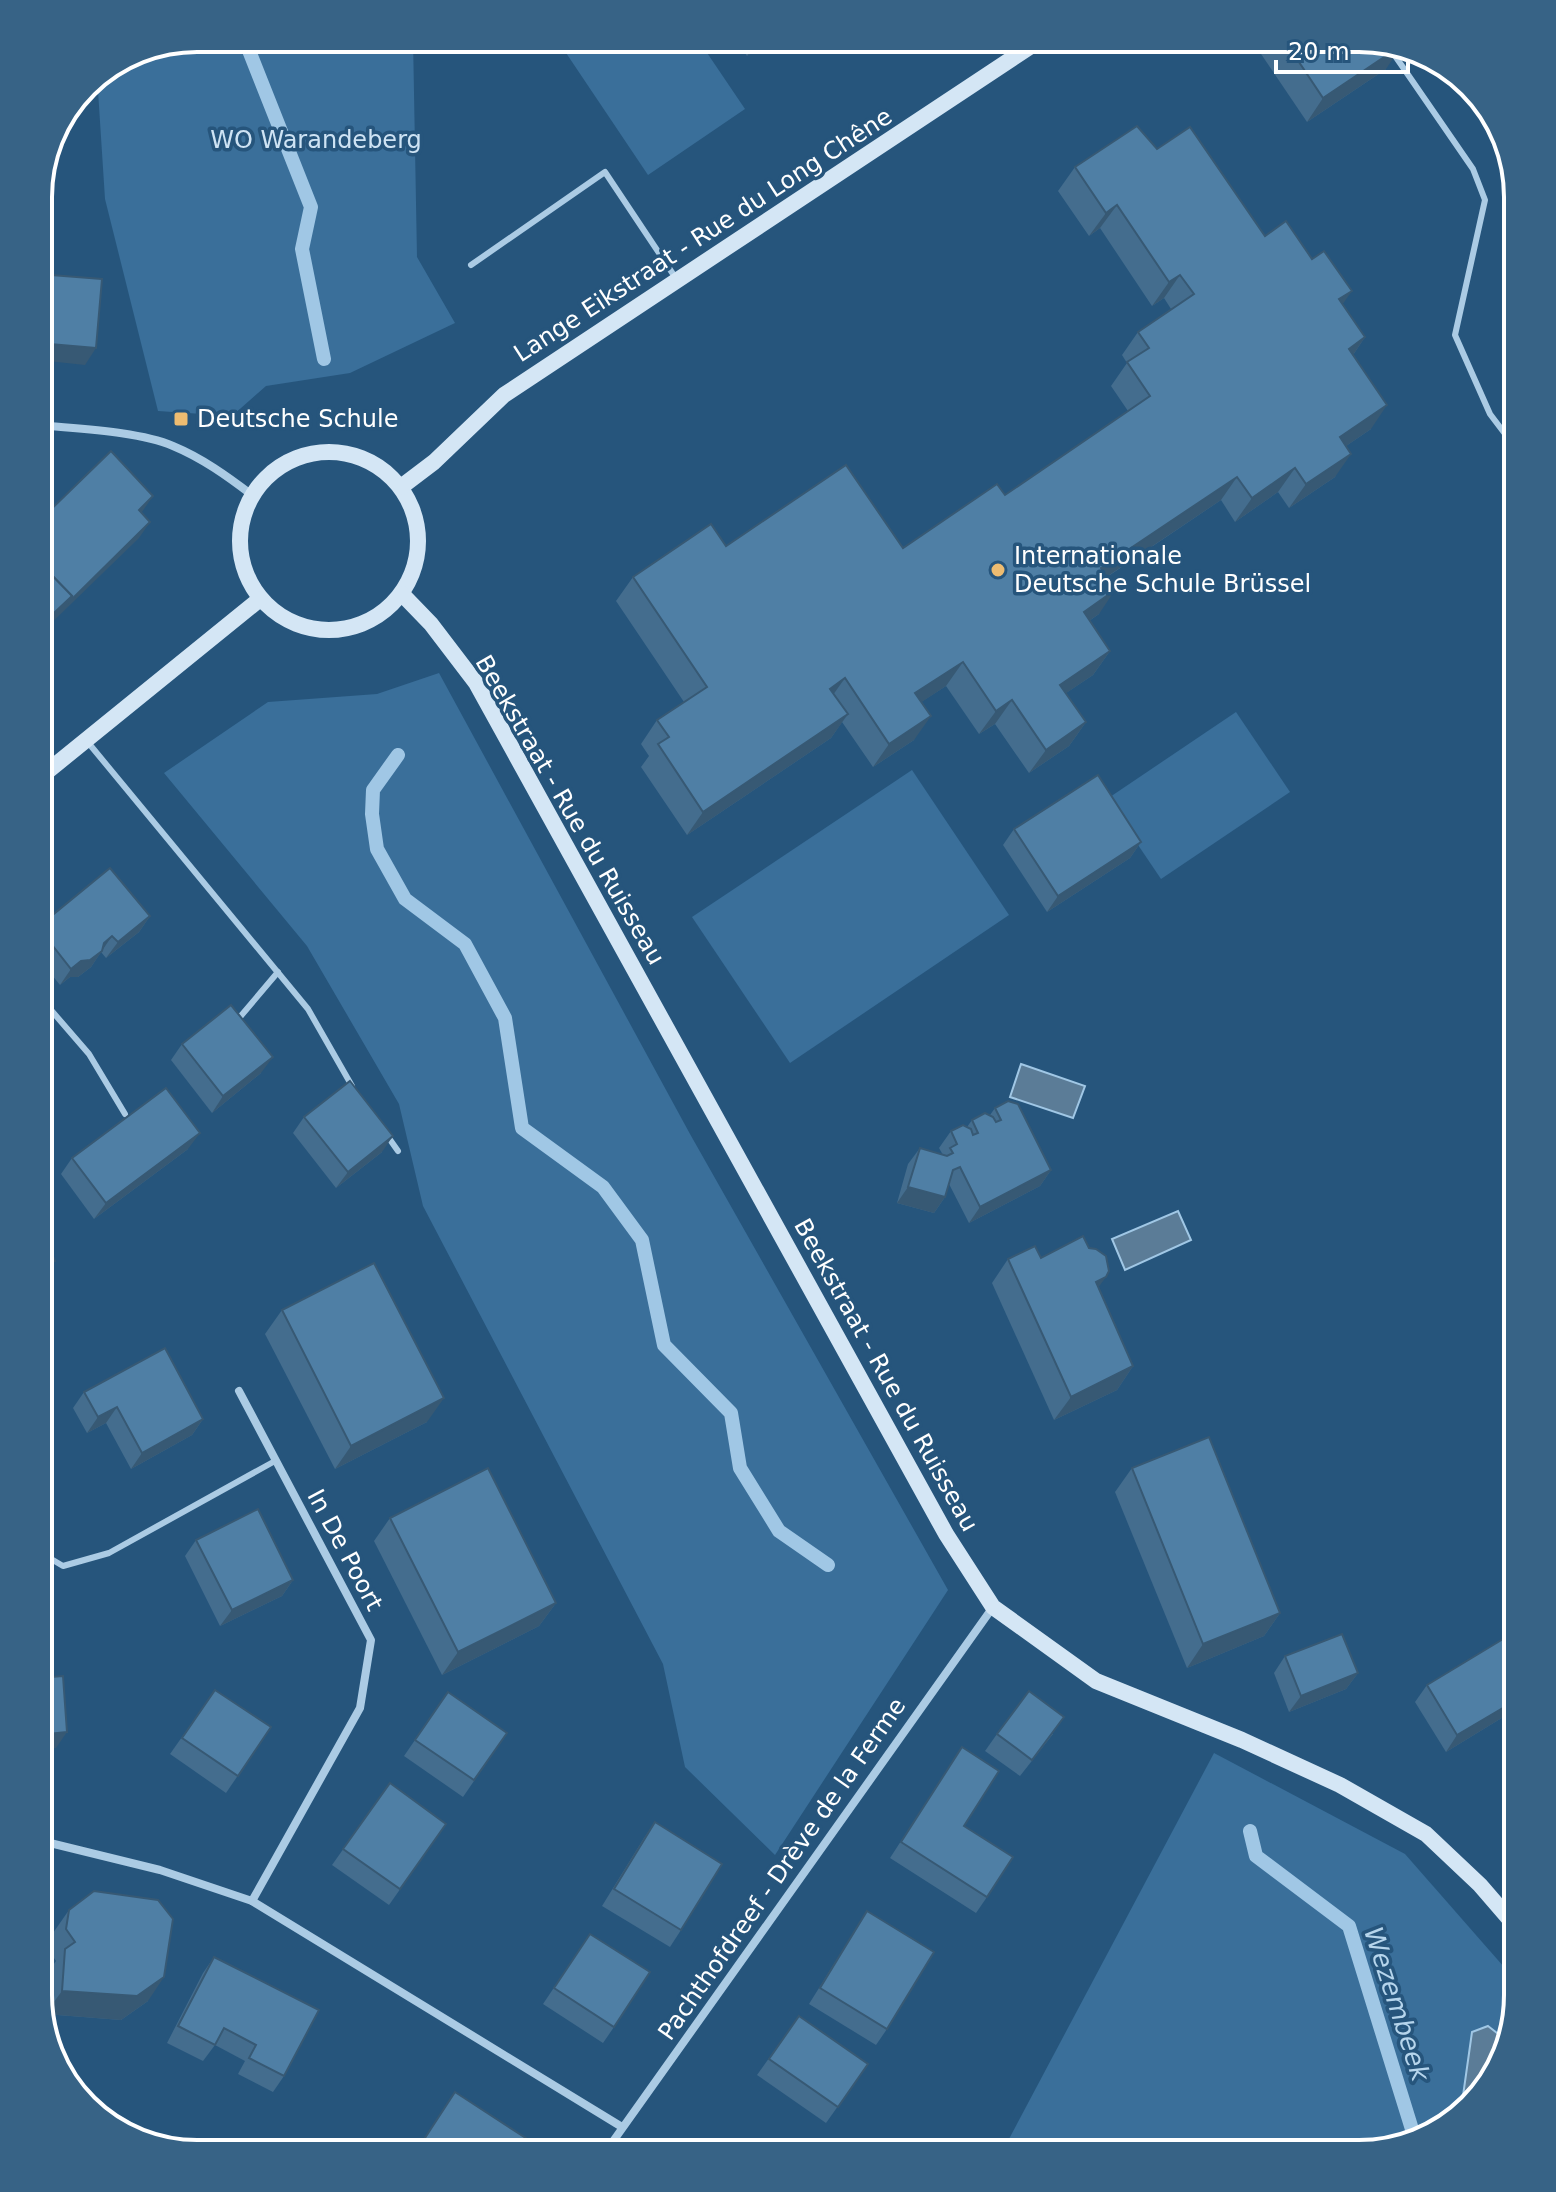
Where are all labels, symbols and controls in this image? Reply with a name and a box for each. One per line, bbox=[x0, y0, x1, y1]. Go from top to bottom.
scale bar bbox=[1276, 24, 1408, 74]
text: 20 m bbox=[1288, 38, 1350, 66]
street label: Lange Eikstraat - Rue du Long Chêne bbox=[509, 102, 897, 368]
park label: WO Warandeberg bbox=[210, 126, 422, 154]
place label: Deutsche Schule bbox=[197, 405, 398, 433]
marker: Deutsche Schule bbox=[172, 410, 190, 428]
place label: Internationale Deutsche Schule Brüssel bbox=[1014, 542, 1311, 598]
marker: Internationale Deutsche Schule Brüssel bbox=[989, 561, 1007, 579]
street label: Beekstraat - Rue du Ruisseau bbox=[470, 650, 670, 970]
street label: Beekstraat - Rue du Ruisseau bbox=[788, 1214, 984, 1536]
street label: In De Poort bbox=[301, 1485, 389, 1615]
street label: Pachthofdreef - Drève de la Ferme bbox=[653, 1692, 911, 2046]
water label: Wezembeek bbox=[1358, 1923, 1436, 2086]

